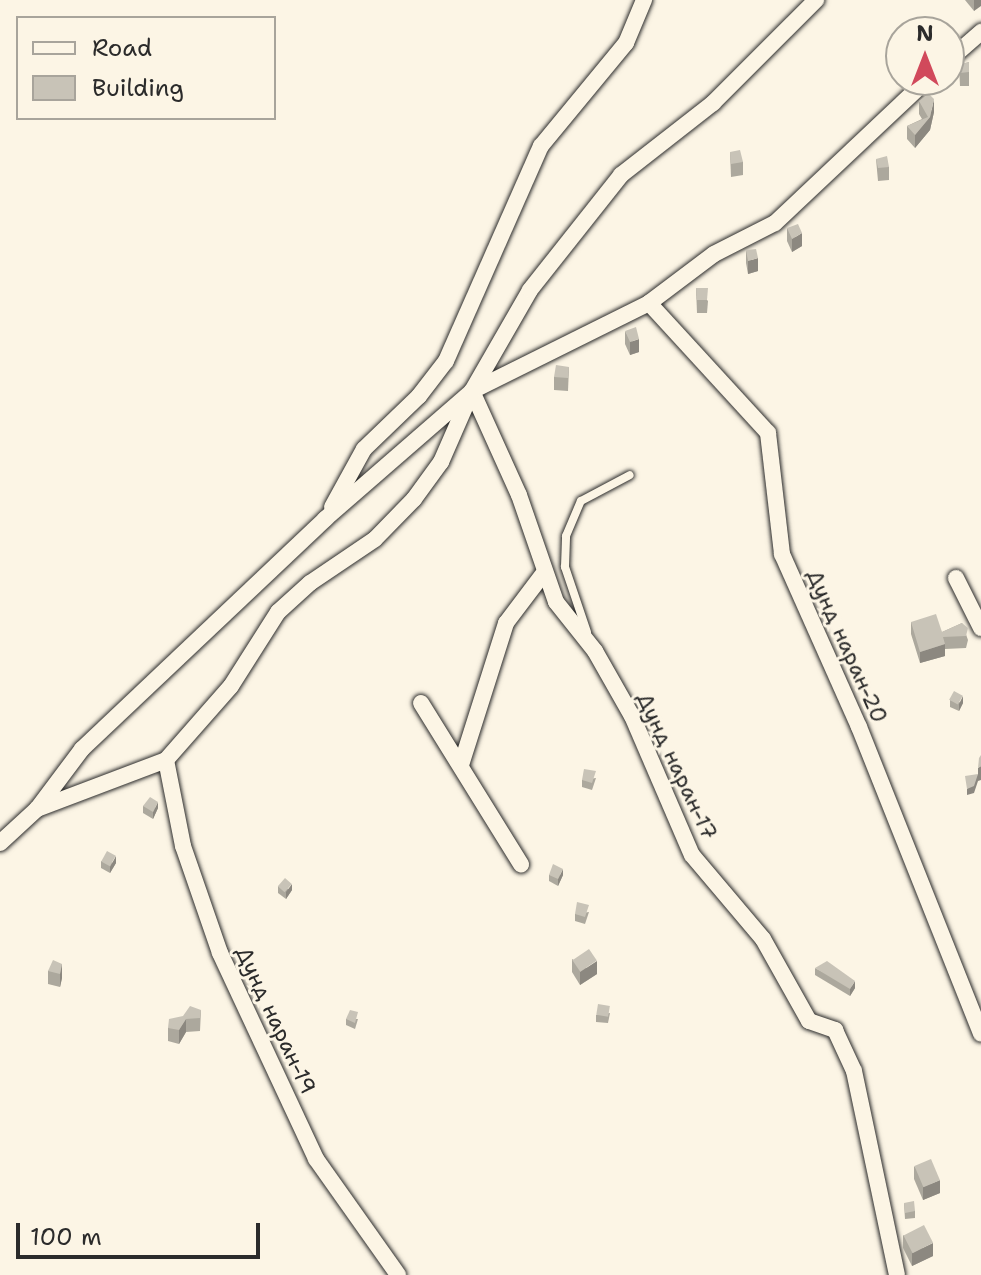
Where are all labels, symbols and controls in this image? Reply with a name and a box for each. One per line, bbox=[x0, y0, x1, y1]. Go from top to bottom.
legend bbox=[16, 16, 276, 120]
north arrow bbox=[885, 16, 965, 96]
text: N bbox=[916, 19, 934, 48]
text: Road bbox=[92, 32, 152, 64]
text: Building bbox=[92, 72, 184, 104]
street label: Дунд наран-20 bbox=[801, 565, 893, 727]
street label: Дунд наран-17 bbox=[631, 688, 723, 844]
street label: Дунд наран-19 bbox=[230, 942, 322, 1098]
scale bar bbox=[20, 1207, 264, 1257]
text: 100 m bbox=[30, 1221, 102, 1253]

